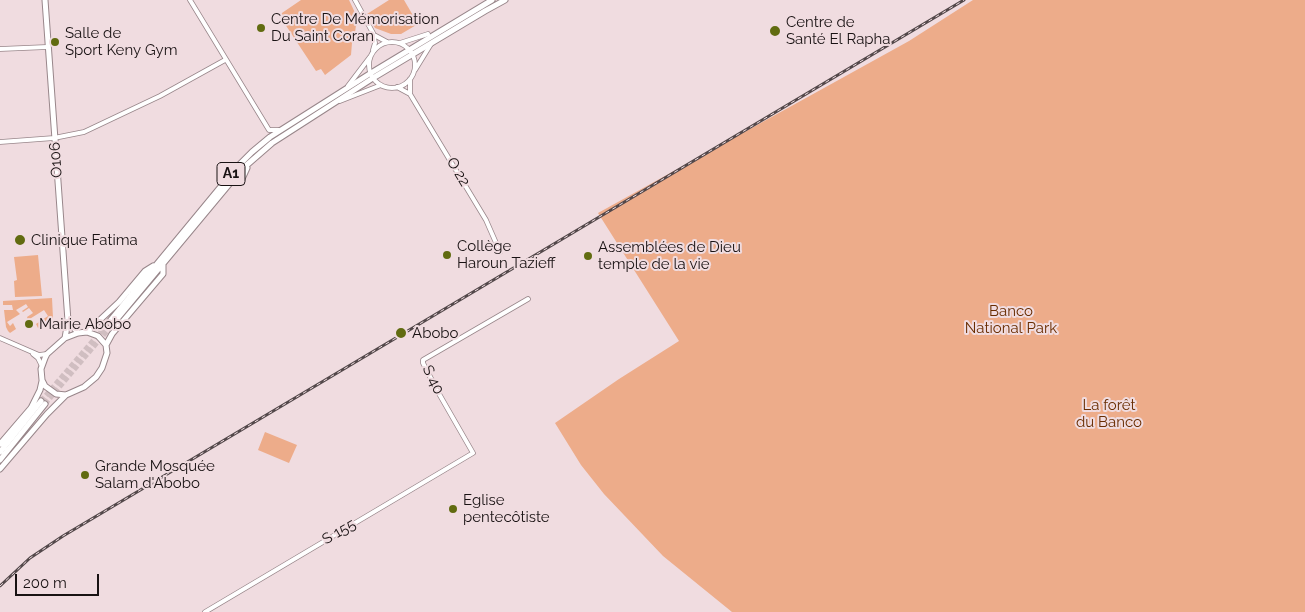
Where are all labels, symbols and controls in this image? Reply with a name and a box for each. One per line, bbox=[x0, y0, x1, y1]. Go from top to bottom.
place label: Centre De Mémorisation Du Saint Coran bbox=[271, 10, 439, 45]
place label: Centre de Santé El Rapha bbox=[786, 13, 891, 48]
marker: Centre De Mémorisation Du Saint Coran bbox=[255, 22, 267, 34]
place label: Salle de Sport Keny Gym bbox=[65, 24, 177, 59]
marker: Centre de Santé El Rapha bbox=[768, 24, 782, 38]
marker: Salle de Sport Keny Gym bbox=[49, 36, 61, 48]
street label: O106 bbox=[46, 141, 66, 179]
street label: O 22 bbox=[442, 154, 474, 190]
road number: A1 bbox=[217, 162, 245, 185]
place label: Clinique Fatima bbox=[31, 231, 138, 249]
marker: Clinique Fatima bbox=[13, 233, 27, 247]
place label: Collège Haroun Tazieff bbox=[457, 237, 555, 272]
place label: Assemblées de Dieu temple de la vie bbox=[598, 238, 741, 273]
marker: Collège Haroun Tazieff bbox=[441, 249, 453, 261]
marker: Assemblées de Dieu temple de la vie bbox=[582, 250, 594, 262]
park label: Banco National Park bbox=[965, 302, 1057, 337]
place label: Mairie Abobo bbox=[39, 315, 131, 333]
marker: Mairie Abobo bbox=[23, 318, 35, 330]
place label: Abobo bbox=[412, 324, 458, 342]
marker: Abobo bbox=[394, 326, 408, 340]
street label: S 40 bbox=[418, 362, 448, 398]
park label: La forêt du Banco bbox=[1076, 396, 1142, 431]
place label: Grande Mosquée Salam d'Abobo bbox=[95, 457, 215, 492]
marker: Grande Mosquée Salam d'Abobo bbox=[79, 469, 91, 481]
place label: Eglise pentecôtiste bbox=[463, 491, 550, 526]
marker: Eglise pentecôtiste bbox=[447, 503, 459, 515]
street label: S 155 bbox=[319, 515, 359, 549]
scale bar bbox=[18, 564, 101, 596]
text: 200 m bbox=[23, 574, 67, 592]

